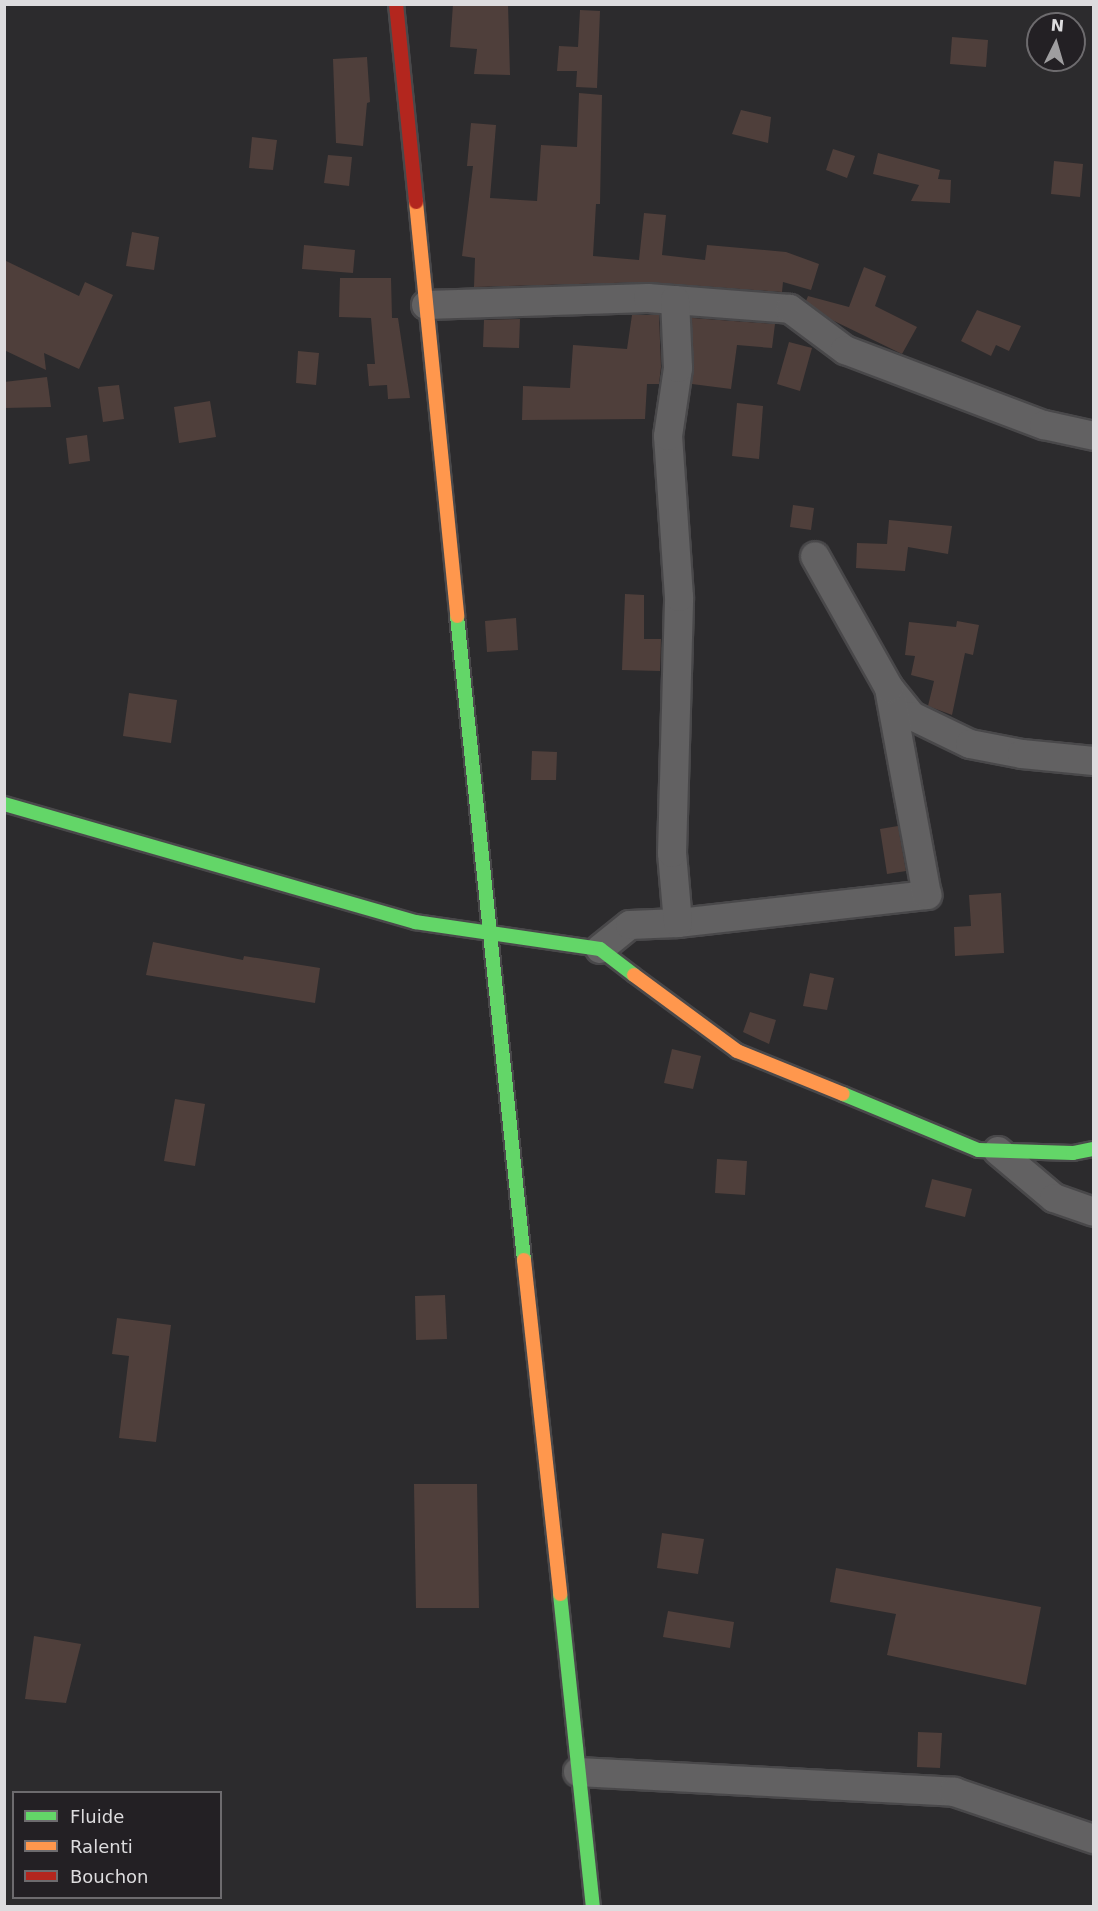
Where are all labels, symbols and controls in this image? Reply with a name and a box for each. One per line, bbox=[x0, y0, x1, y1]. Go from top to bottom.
north arrow bbox=[1026, 12, 1086, 72]
text: N bbox=[1050, 16, 1065, 36]
legend bbox=[12, 1791, 222, 1899]
text: Fluide bbox=[70, 1806, 124, 1827]
text: Ralenti bbox=[70, 1836, 133, 1857]
text: Bouchon bbox=[70, 1866, 149, 1887]

